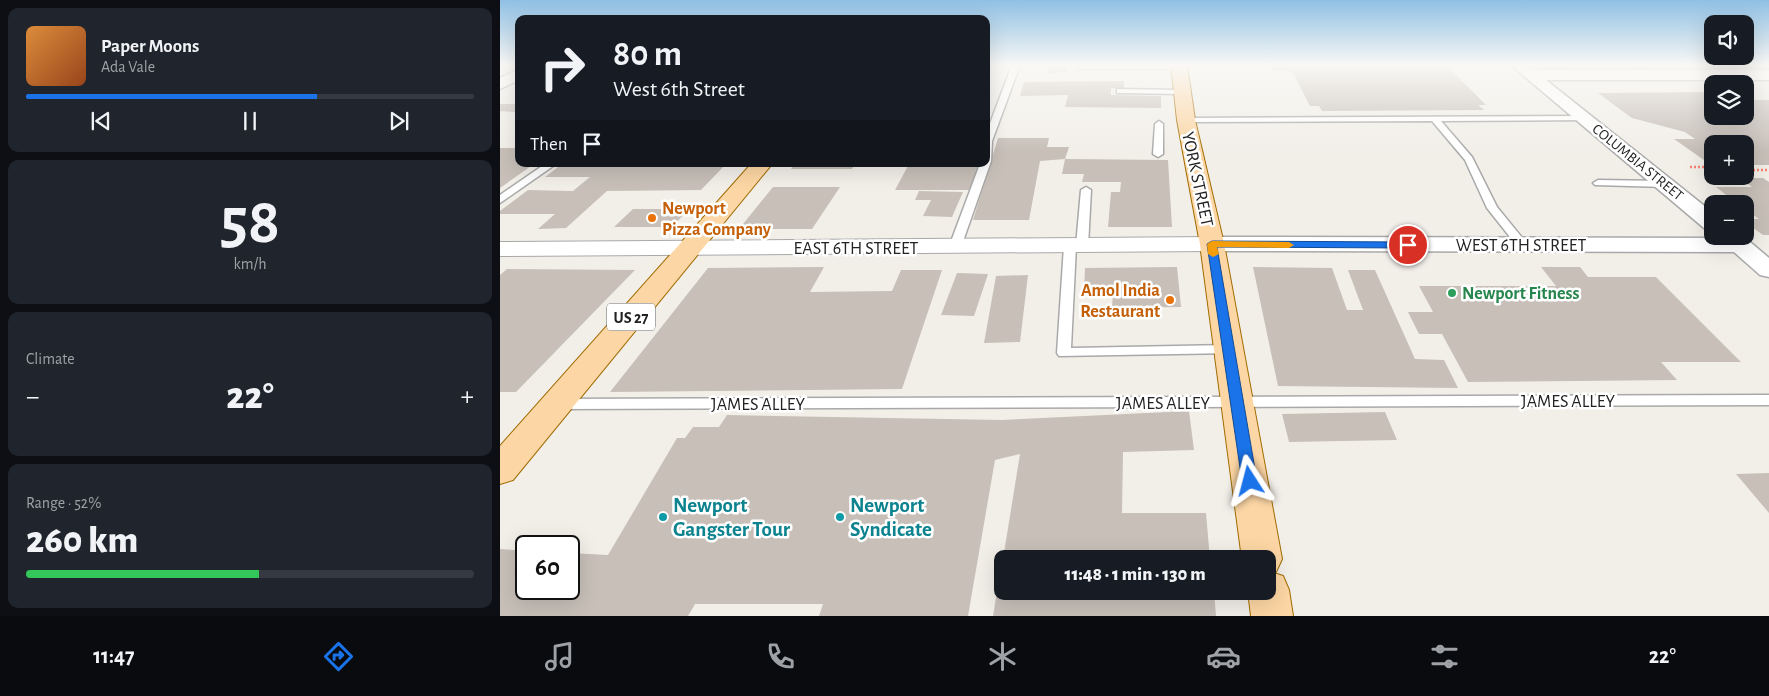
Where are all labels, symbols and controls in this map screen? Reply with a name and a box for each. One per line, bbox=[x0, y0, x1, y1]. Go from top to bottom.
map controls bbox=[1704, 15, 1754, 245]
button: sound bbox=[1704, 15, 1754, 65]
icon: right bbox=[530, 35, 595, 100]
text: Paper Moons bbox=[101, 37, 199, 56]
text: 80 m bbox=[613, 37, 682, 72]
text: Ada Vale bbox=[101, 59, 155, 75]
button: layers bbox=[1704, 75, 1754, 125]
text: West 6th Street bbox=[613, 78, 745, 100]
icon: previous bbox=[87, 107, 115, 135]
icon: pause bbox=[236, 107, 264, 135]
icon: next bbox=[385, 107, 413, 135]
street label: COLUMBIA STREET bbox=[1589, 121, 1687, 204]
icon: arrive bbox=[578, 130, 606, 158]
street label: YORK STREET bbox=[1178, 130, 1216, 228]
text: Then bbox=[530, 135, 568, 154]
button: + bbox=[1704, 135, 1754, 185]
text: 58 bbox=[220, 190, 280, 255]
button: − bbox=[1704, 195, 1754, 245]
place label: Newport Pizza Company bbox=[662, 200, 772, 239]
marker: Newport Pizza Company bbox=[646, 212, 658, 224]
pin bbox=[1387, 224, 1429, 266]
icon: arrive bbox=[1394, 231, 1422, 259]
street label: WEST 6TH STREET bbox=[1456, 237, 1586, 255]
street label: EAST 6TH STREET bbox=[794, 240, 919, 258]
text: km/h bbox=[233, 256, 267, 272]
place label: Amol India Restaurant bbox=[1080, 282, 1160, 321]
place label: Newport Fitness bbox=[1462, 285, 1579, 303]
marker: Newport Fitness bbox=[1446, 287, 1458, 299]
marker: Amol India Restaurant bbox=[1164, 294, 1176, 306]
road number: US 27 bbox=[607, 304, 655, 330]
text: Climate bbox=[26, 351, 75, 367]
text: 22° bbox=[226, 378, 274, 416]
text: − bbox=[26, 383, 39, 411]
text: + bbox=[461, 383, 474, 411]
street label: JAMES ALLEY bbox=[1521, 393, 1615, 411]
street label: JAMES ALLEY bbox=[1116, 395, 1210, 413]
street label: JAMES ALLEY bbox=[711, 396, 805, 414]
position arrow bbox=[1223, 454, 1275, 506]
text: Range · 52% bbox=[26, 495, 101, 511]
place label: Newport Gangster Tour bbox=[673, 495, 791, 540]
place label: Newport Syndicate bbox=[850, 495, 932, 540]
marker: Newport Gangster Tour bbox=[657, 511, 669, 523]
marker: Newport Syndicate bbox=[834, 511, 846, 523]
text: 260 km bbox=[26, 522, 138, 560]
speed limit sign: 60 bbox=[515, 535, 580, 600]
text: 11:48 · 1 min · 130 m bbox=[1064, 565, 1206, 584]
icon: directions bbox=[321, 639, 356, 674]
icon: music bbox=[542, 639, 577, 674]
icon: phone bbox=[763, 639, 798, 674]
icon: climate bbox=[985, 639, 1020, 674]
icon: car bbox=[1206, 639, 1241, 674]
icon: filters bbox=[1427, 639, 1462, 674]
text: 11:47 bbox=[93, 645, 135, 667]
text: 22° bbox=[1649, 645, 1676, 667]

